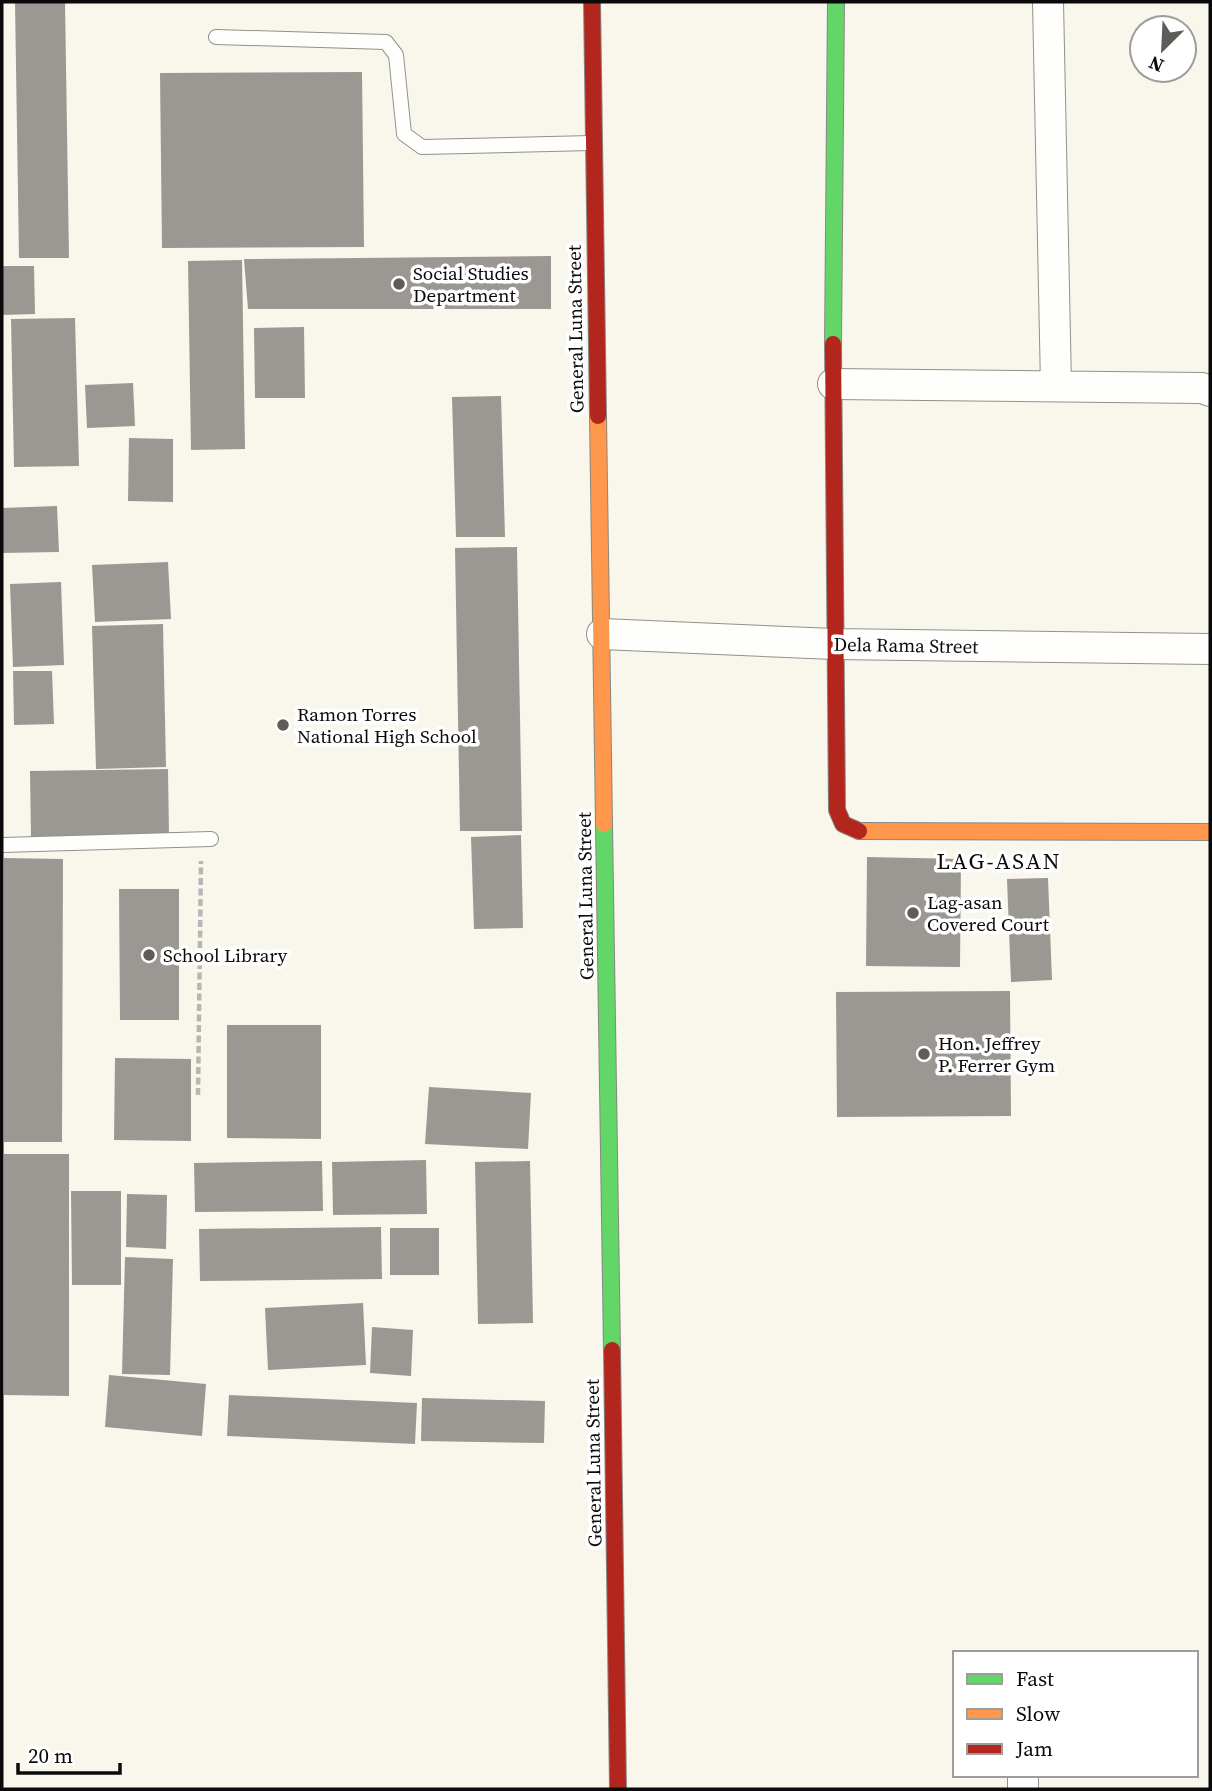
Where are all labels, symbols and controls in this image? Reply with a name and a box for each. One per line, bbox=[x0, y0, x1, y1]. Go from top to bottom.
north arrow bbox=[1128, 14, 1198, 84]
text: N bbox=[1144, 50, 1168, 79]
street label: General Luna Street bbox=[561, 244, 589, 413]
place label: Social Studies Department bbox=[413, 260, 529, 308]
marker: Social Studies Department bbox=[391, 276, 407, 292]
street label: Dela Rama Street bbox=[833, 631, 979, 659]
place label: Ramon Torres National High School bbox=[297, 701, 477, 749]
marker: Ramon Torres National High School bbox=[275, 717, 291, 733]
street label: General Luna Street bbox=[571, 811, 599, 980]
district label: LAG-ASAN bbox=[936, 845, 1062, 877]
place label: Lag-asan Covered Court bbox=[927, 889, 1050, 937]
marker: Lag-asan Covered Court bbox=[905, 905, 921, 921]
place label: School Library bbox=[163, 942, 288, 968]
marker: School Library bbox=[141, 947, 157, 963]
place label: Hon. Jeffrey P. Ferrer Gym bbox=[938, 1030, 1055, 1078]
marker: Hon. Jeffrey P. Ferrer Gym bbox=[916, 1046, 932, 1062]
street label: General Luna Street bbox=[579, 1378, 607, 1547]
legend bbox=[953, 1651, 1198, 1777]
text: Fast bbox=[1016, 1664, 1054, 1693]
text: Slow bbox=[1016, 1699, 1060, 1728]
scale bar bbox=[18, 1732, 119, 1776]
text: Jam bbox=[1015, 1734, 1053, 1763]
text: 20 m bbox=[28, 1741, 73, 1770]

